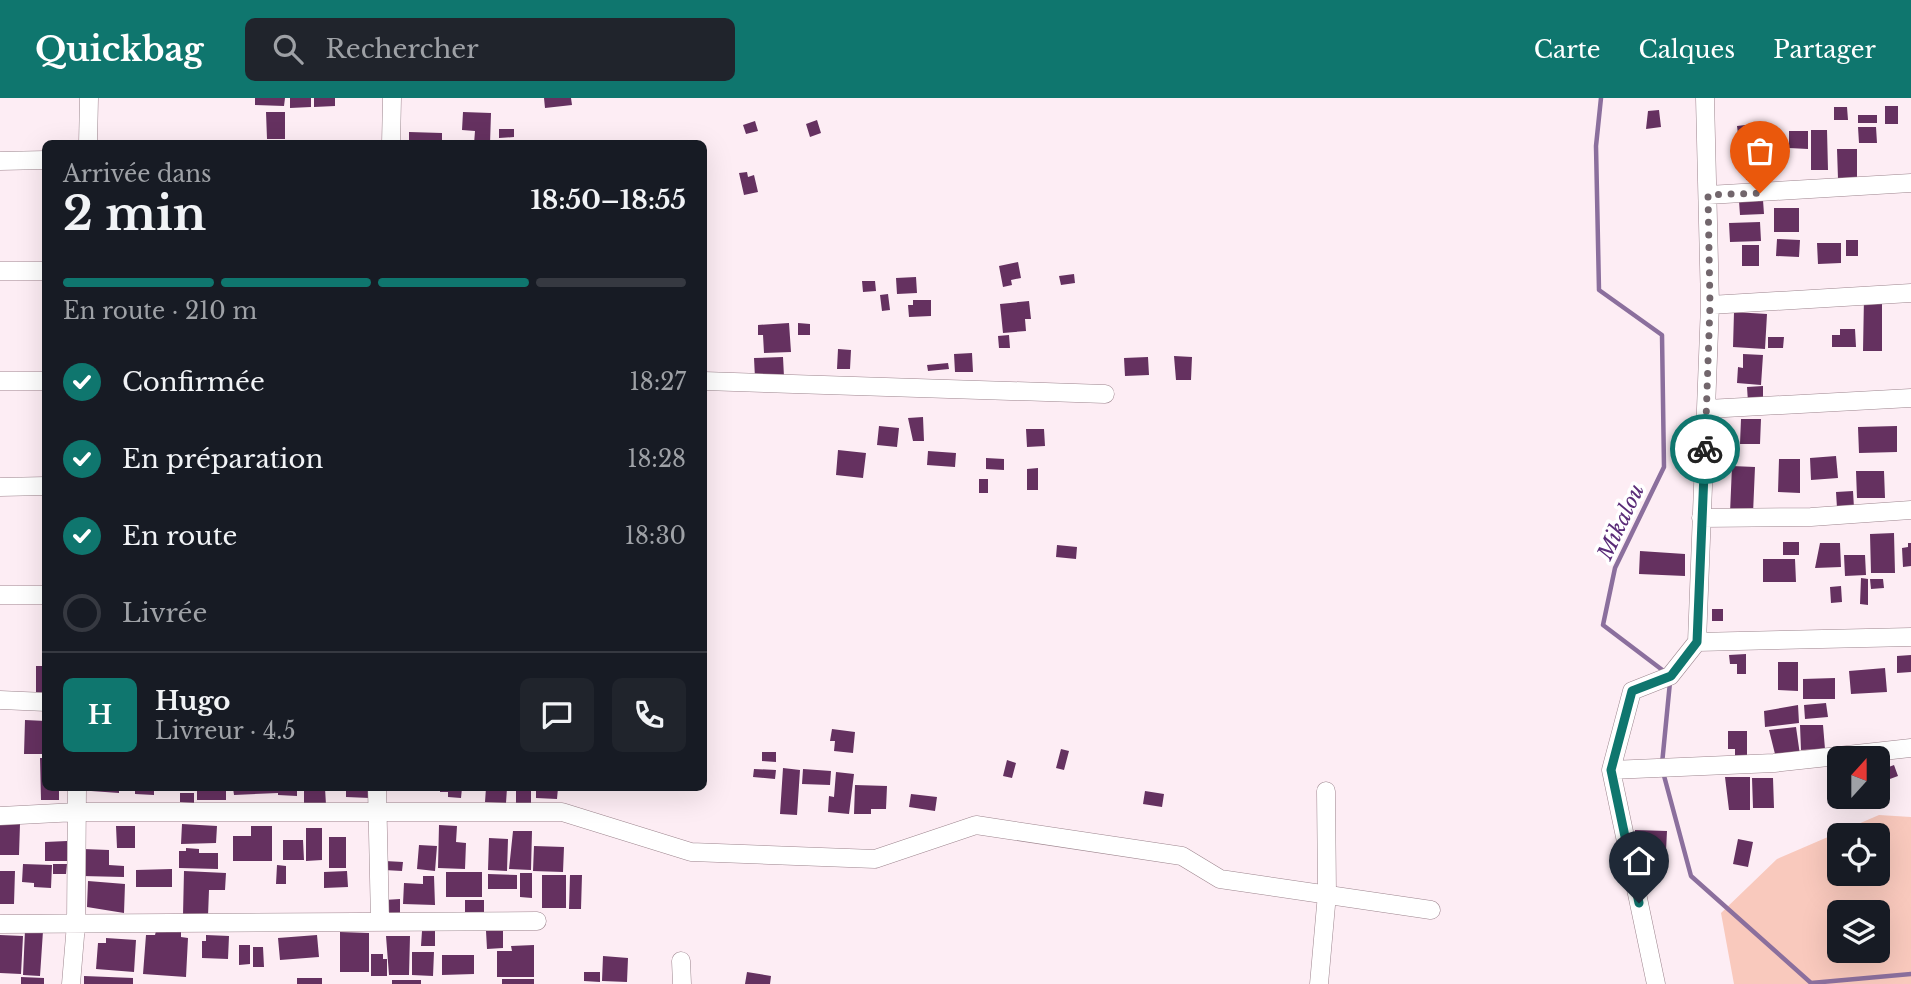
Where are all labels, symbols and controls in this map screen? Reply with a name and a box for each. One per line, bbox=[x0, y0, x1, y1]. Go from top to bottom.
search box bbox=[245, 18, 735, 81]
text: Quickbag bbox=[35, 29, 203, 70]
icon: search bbox=[269, 30, 307, 68]
text: Rechercher bbox=[325, 33, 479, 65]
text: Carte bbox=[1534, 35, 1600, 64]
text: Calques bbox=[1638, 35, 1735, 64]
text: Partager bbox=[1773, 35, 1876, 64]
pin bbox=[1730, 121, 1790, 193]
icon: bag bbox=[1741, 132, 1779, 170]
text: Arrivée dans bbox=[63, 160, 211, 188]
text: 18:50–18:55 bbox=[531, 184, 686, 216]
text: 2 min bbox=[63, 185, 206, 242]
text: En route · 210 m bbox=[63, 297, 257, 325]
icon: check bbox=[63, 363, 101, 401]
text: Confirmée bbox=[122, 366, 265, 398]
text: 18:27 bbox=[630, 368, 686, 396]
courier bbox=[1670, 414, 1740, 484]
icon: bike bbox=[1686, 430, 1724, 468]
icon: check bbox=[63, 440, 101, 478]
text: En préparation bbox=[122, 443, 323, 475]
text: 18:28 bbox=[627, 445, 686, 473]
water label: Mikalou bbox=[1592, 480, 1650, 565]
icon: check bbox=[63, 517, 101, 555]
text: En route bbox=[122, 520, 238, 552]
text: 18:30 bbox=[625, 522, 686, 550]
text: Livrée bbox=[122, 597, 207, 629]
button: chat bbox=[520, 678, 594, 752]
button: phone bbox=[612, 678, 686, 752]
text: Hugo bbox=[155, 685, 230, 717]
text: H bbox=[88, 699, 112, 731]
text: Livreur · 4.5 bbox=[155, 717, 296, 745]
north arrow bbox=[1827, 746, 1890, 808]
map controls bbox=[1827, 746, 1890, 963]
button: locate bbox=[1827, 823, 1890, 886]
pin bbox=[1609, 831, 1669, 903]
icon: home bbox=[1620, 842, 1658, 880]
button: layers bbox=[1827, 900, 1890, 963]

